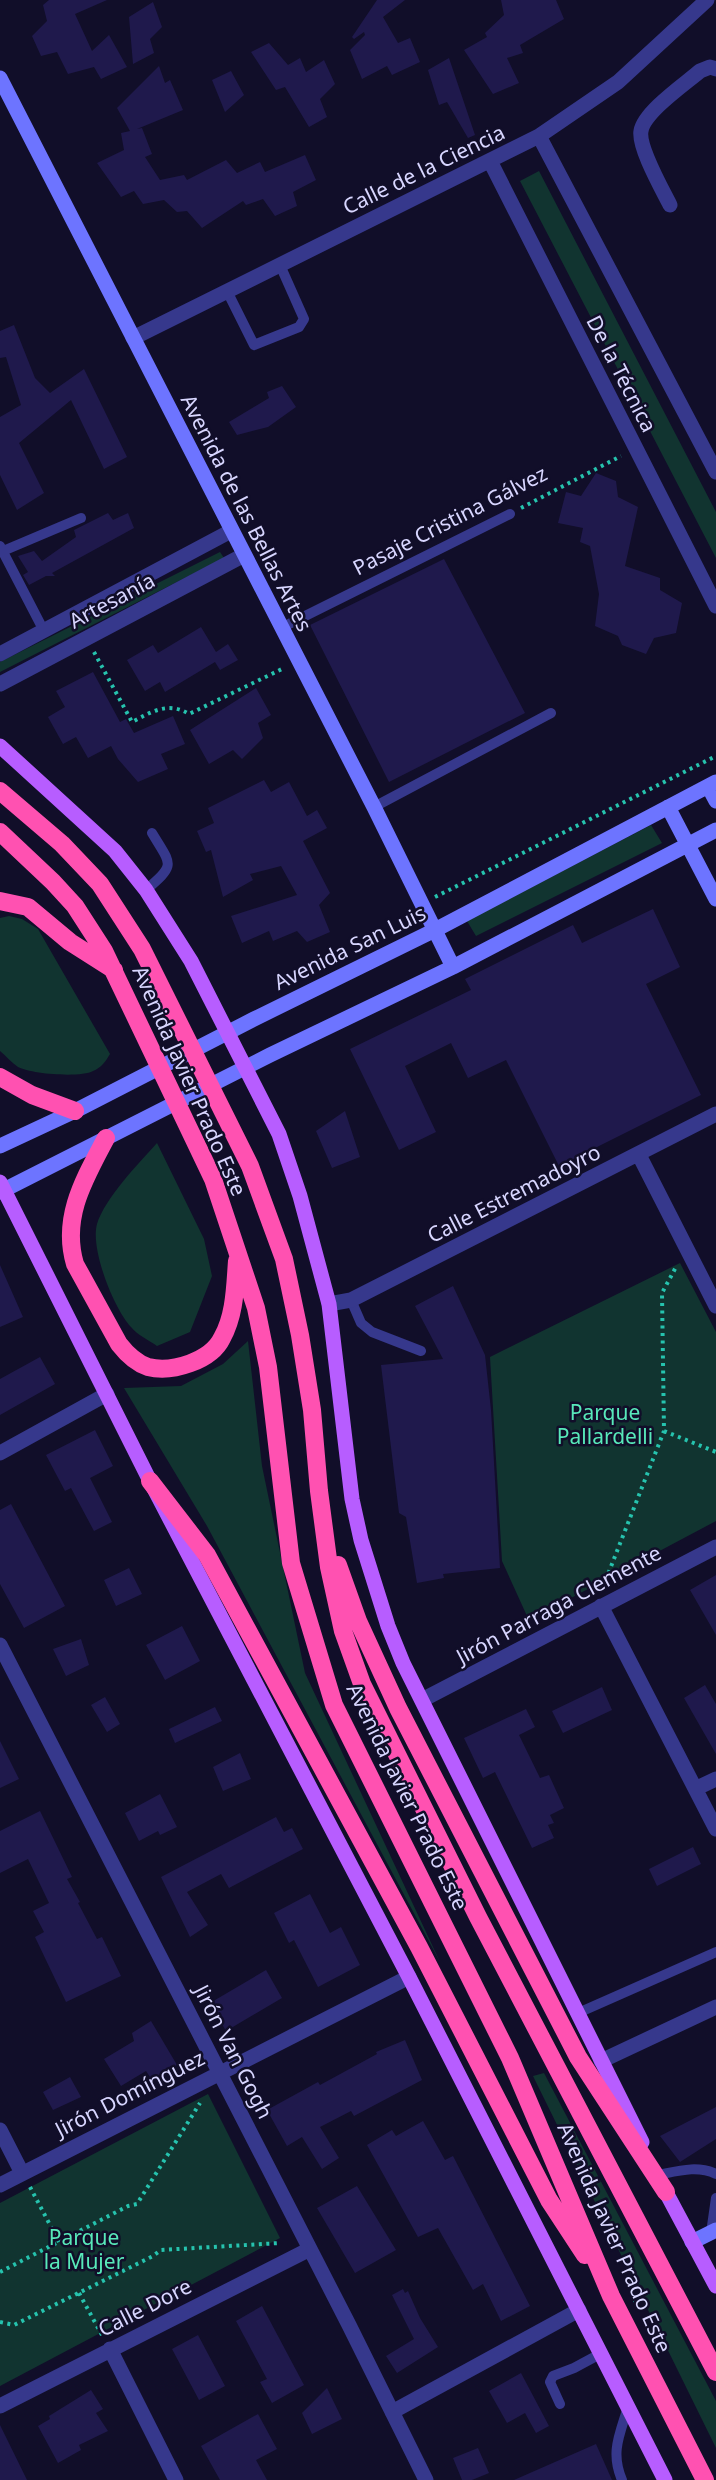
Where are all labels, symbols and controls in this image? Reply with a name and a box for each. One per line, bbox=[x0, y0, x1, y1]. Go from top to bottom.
street label: Calle de la Ciencia bbox=[338, 118, 509, 220]
street label: De la Técnica bbox=[580, 310, 663, 437]
street label: Avenida de las Bellas Artes bbox=[175, 389, 319, 636]
street label: Pasaje Cristina Gálvez bbox=[348, 459, 552, 581]
street label: Artesanía bbox=[64, 566, 159, 634]
street label: Avenida San Luis bbox=[269, 898, 430, 996]
street label: Avenida Javier Prado Este bbox=[126, 961, 253, 1200]
street label: Calle Estremadoyro bbox=[422, 1137, 605, 1249]
park label: Parque Pallardelli bbox=[557, 1398, 653, 1450]
street label: Jirón Parraga Clemente bbox=[449, 1538, 666, 1671]
street label: Avenida Javier Prado Este bbox=[341, 1679, 475, 1915]
street label: Jirón Van Gogh bbox=[187, 1978, 280, 2123]
street label: Jirón Domínguez bbox=[48, 2043, 209, 2144]
street label: Avenida Javier Prado Este bbox=[551, 2118, 678, 2357]
park label: Parque la Mujer bbox=[44, 2223, 125, 2275]
street label: Calle Dore bbox=[93, 2272, 196, 2343]

